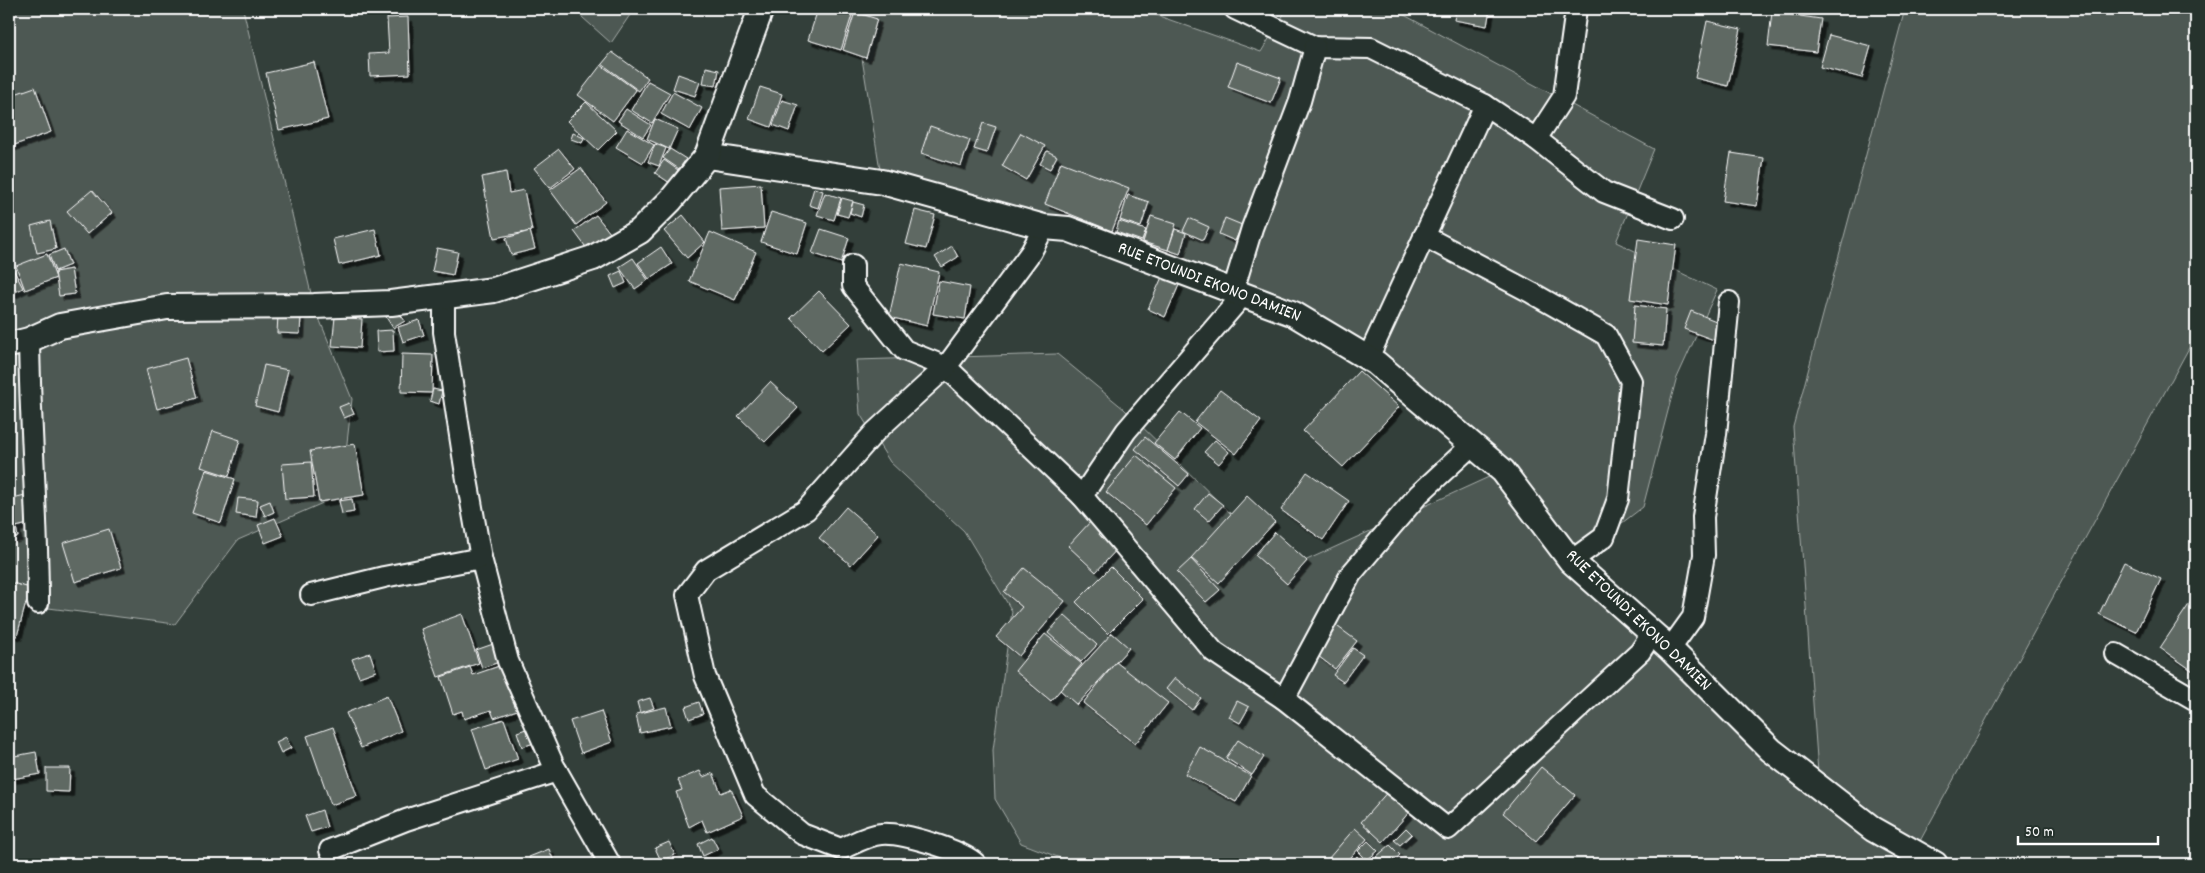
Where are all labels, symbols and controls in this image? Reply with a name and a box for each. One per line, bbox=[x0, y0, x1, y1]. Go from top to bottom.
street label: RUE ETOUNDI EKONO DAMIEN bbox=[1114, 236, 1304, 330]
street label: RUE ETOUNDI EKONO DAMIEN bbox=[1559, 544, 1717, 698]
scale bar bbox=[2018, 813, 2158, 845]
text: 50 m bbox=[2025, 822, 2054, 844]

